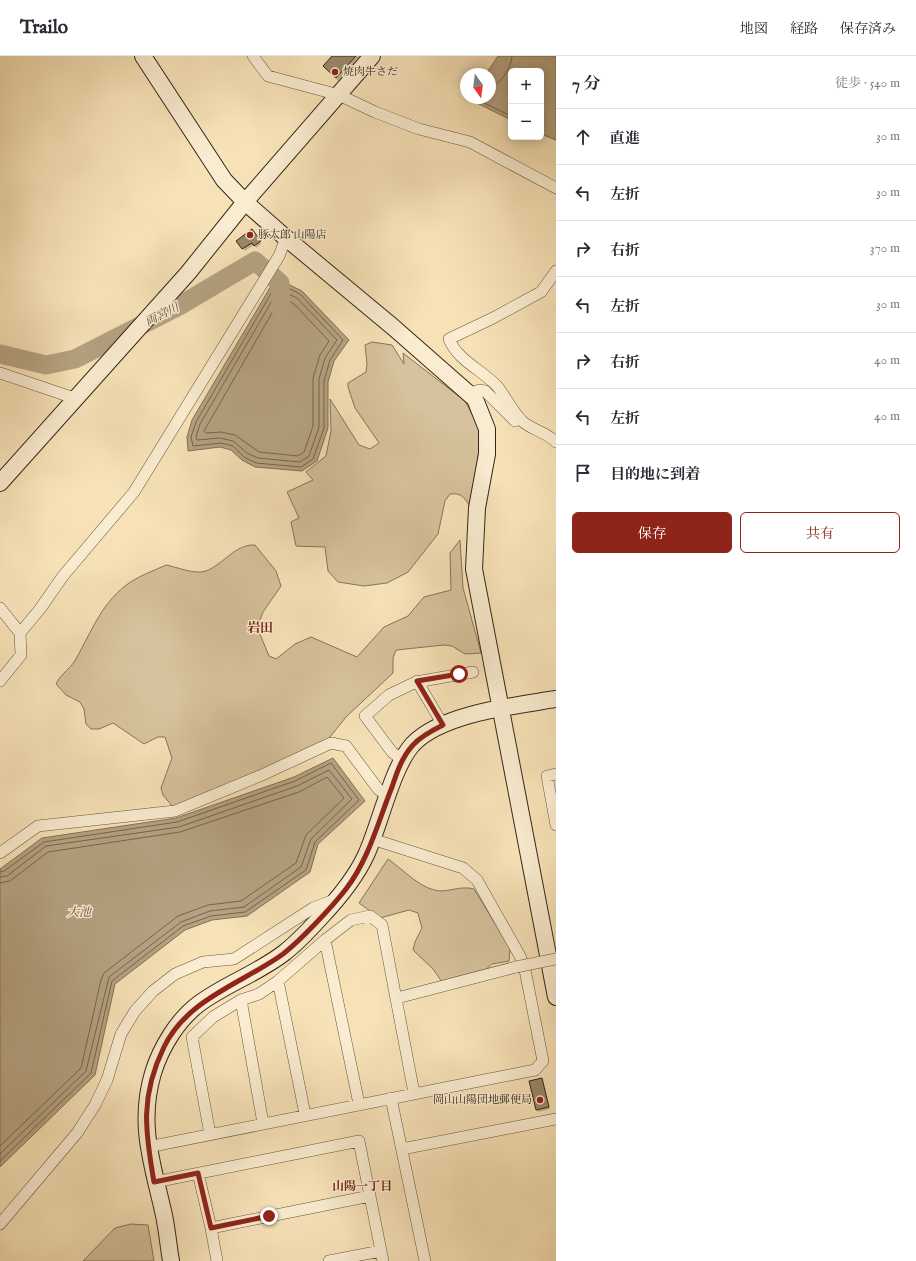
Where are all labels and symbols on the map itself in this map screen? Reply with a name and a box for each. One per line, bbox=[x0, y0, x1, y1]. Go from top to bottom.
place label: 焼肉牛さだ bbox=[343, 65, 398, 79]
marker: 焼肉牛さだ bbox=[330, 67, 340, 77]
north arrow bbox=[460, 68, 496, 104]
place label: 豚太郎 山陽店 bbox=[258, 228, 326, 242]
marker: 豚太郎 山陽店 bbox=[245, 230, 255, 240]
water label: 両宮川 bbox=[143, 299, 183, 330]
district label: 岩田 bbox=[247, 620, 273, 637]
route start bbox=[450, 665, 468, 683]
water label: 大池 bbox=[67, 905, 93, 920]
place label: 岡山山陽団地郵便局 bbox=[433, 1093, 532, 1107]
marker: 岡山山陽団地郵便局 bbox=[535, 1095, 545, 1105]
district label: 山陽一丁目 bbox=[332, 1179, 392, 1194]
route end bbox=[260, 1207, 278, 1225]

